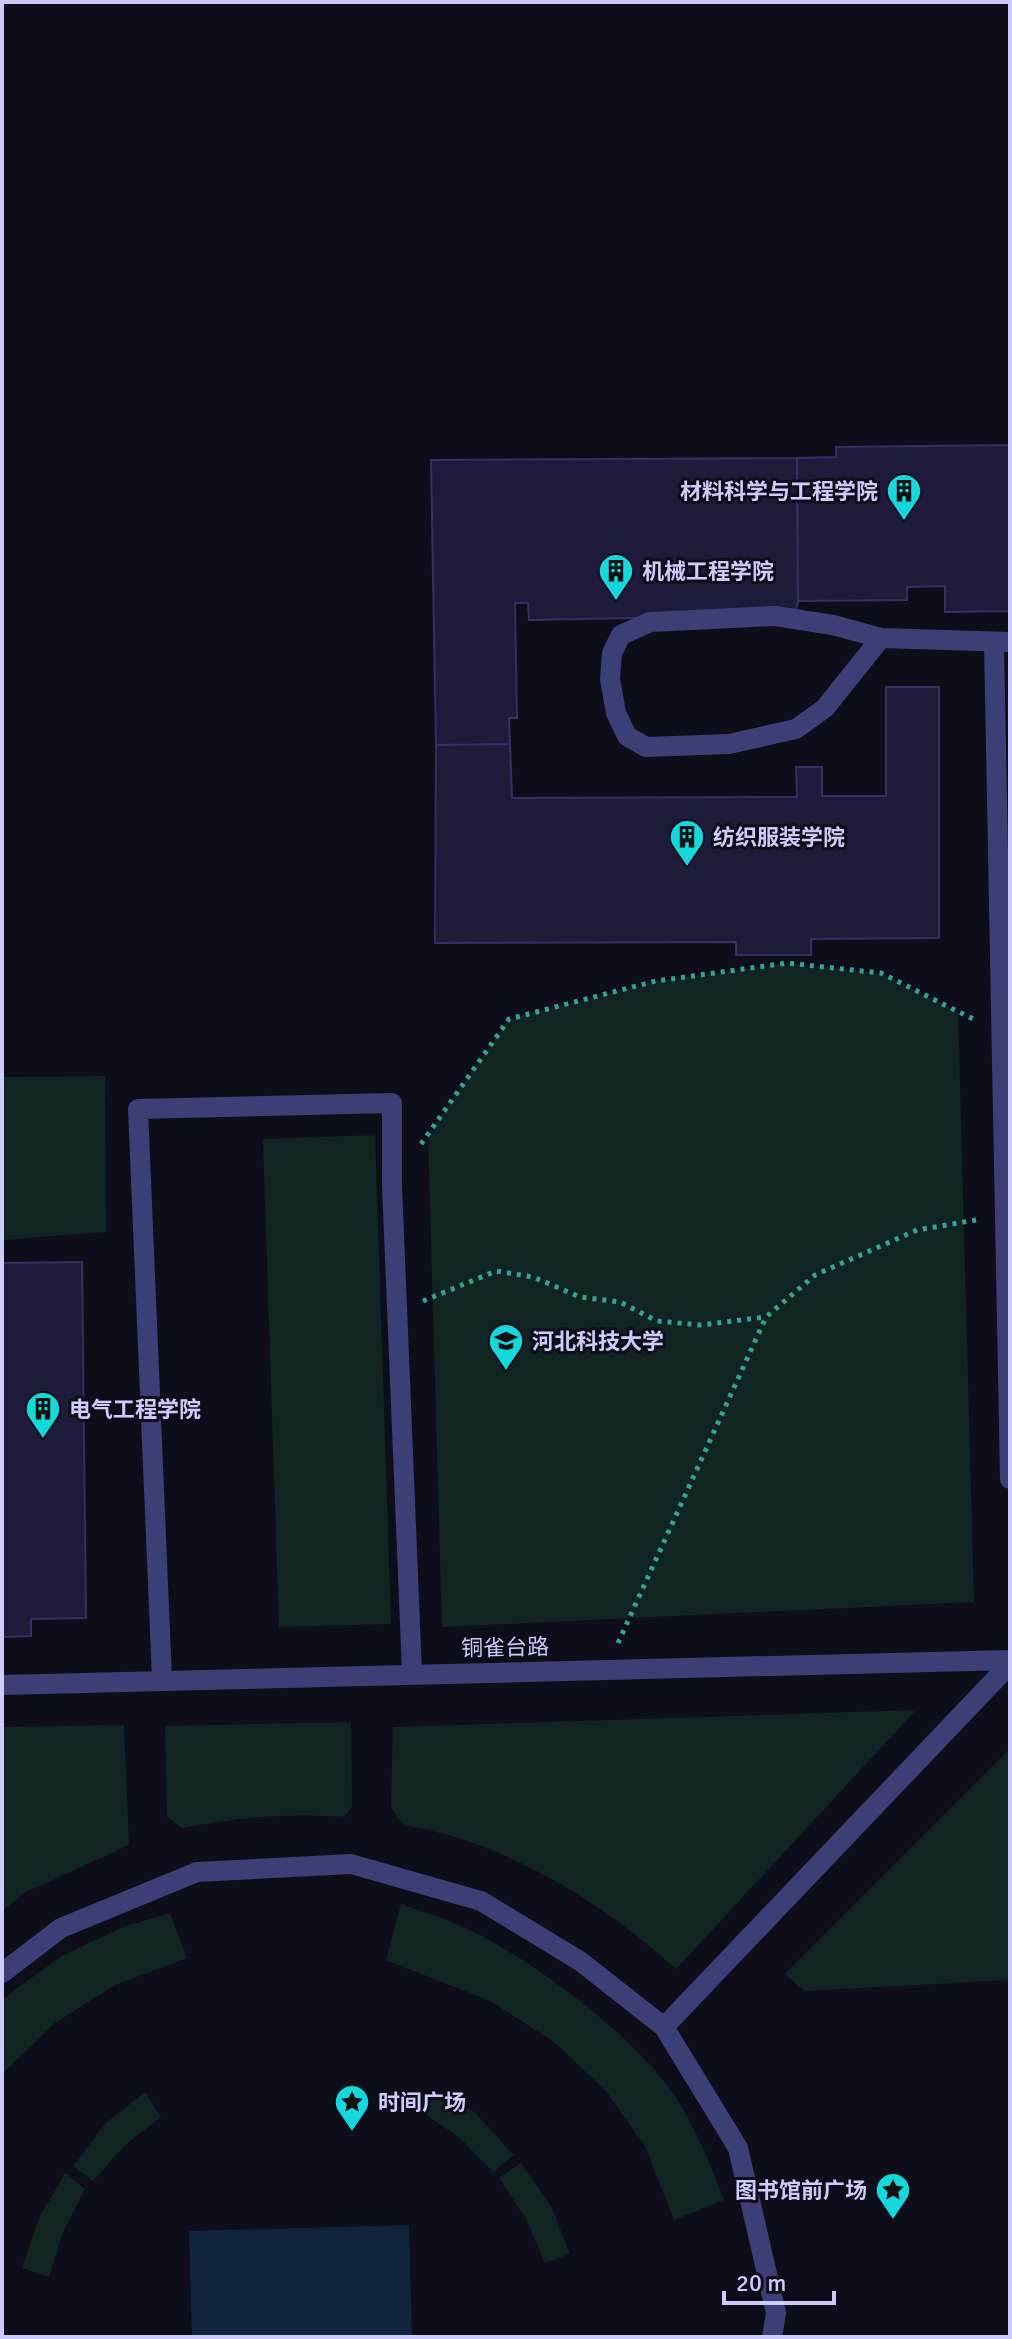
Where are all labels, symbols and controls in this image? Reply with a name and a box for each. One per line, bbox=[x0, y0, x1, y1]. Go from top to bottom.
building icon: 材料科学与工程学院 bbox=[885, 472, 923, 522]
place label: 材料科学与工程学院 bbox=[680, 478, 878, 505]
building icon: 机械工程学院 bbox=[597, 552, 635, 602]
place label: 机械工程学院 bbox=[642, 558, 774, 585]
building icon: 纺织服装学院 bbox=[668, 818, 706, 868]
place label: 纺织服装学院 bbox=[713, 824, 845, 851]
school or university icon: 河北科技大学 bbox=[487, 1322, 525, 1372]
place label: 河北科技大学 bbox=[532, 1328, 664, 1355]
building icon: 电气工程学院 bbox=[24, 1390, 62, 1440]
place label: 电气工程学院 bbox=[69, 1396, 201, 1423]
street label: 铜雀台路 bbox=[461, 1633, 549, 1662]
place icon: 时间广场 bbox=[333, 2083, 371, 2133]
place label: 时间广场 bbox=[378, 2089, 466, 2116]
place icon: 图书馆前广场 bbox=[874, 2171, 912, 2221]
place label: 图书馆前广场 bbox=[735, 2177, 867, 2204]
scale bar bbox=[724, 2255, 834, 2305]
text: 20 m bbox=[736, 2268, 786, 2298]

